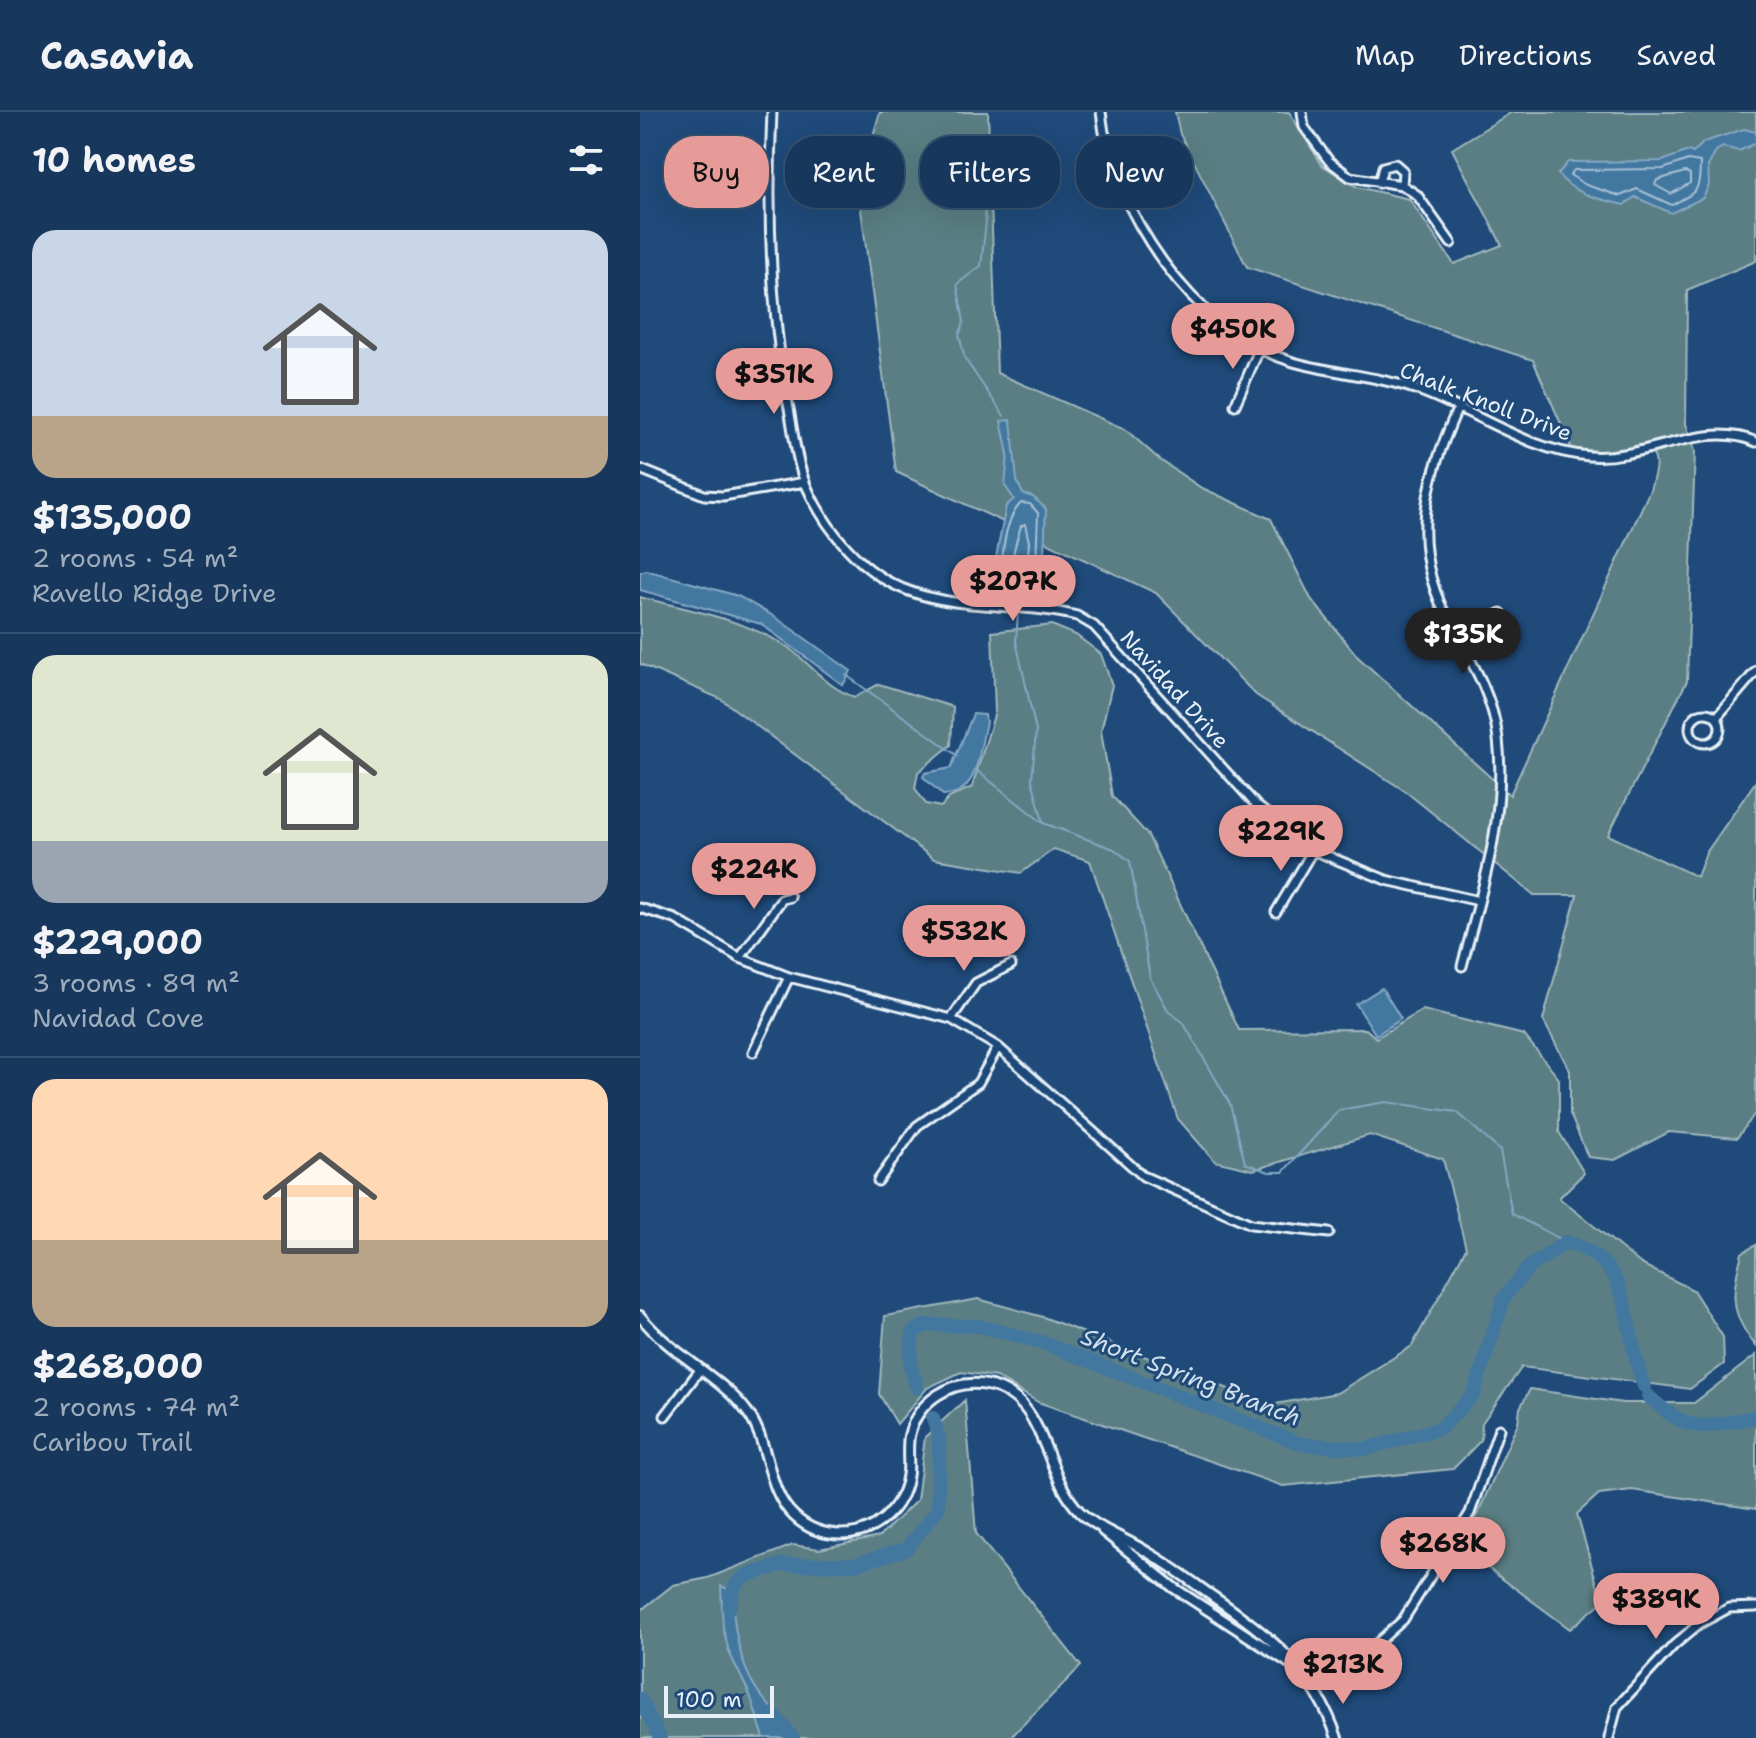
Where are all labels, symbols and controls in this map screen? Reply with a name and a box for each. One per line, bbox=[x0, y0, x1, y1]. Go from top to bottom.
text: Casavia bbox=[40, 30, 193, 81]
text: Map bbox=[1355, 36, 1415, 74]
text: Directions bbox=[1459, 36, 1593, 74]
text: Saved bbox=[1637, 36, 1716, 74]
chip: Buy bbox=[664, 136, 769, 208]
chip: Rent bbox=[785, 136, 904, 208]
chip: Filters bbox=[920, 136, 1060, 208]
chip: New bbox=[1076, 136, 1193, 208]
text: 10 homes bbox=[32, 137, 196, 183]
icon: filters bbox=[564, 138, 608, 182]
icon: home bbox=[248, 282, 392, 426]
pin: $450K bbox=[1177, 303, 1289, 371]
text: $450K bbox=[1189, 311, 1277, 346]
pin: $351K bbox=[718, 348, 830, 416]
street label: Chalk Knoll Drive bbox=[1396, 355, 1576, 448]
text: $351K bbox=[734, 356, 814, 391]
text: $135,000 bbox=[32, 494, 192, 540]
text: 2 rooms · 54 m² bbox=[32, 540, 238, 575]
pin: $207K bbox=[957, 555, 1069, 623]
text: $207K bbox=[969, 563, 1057, 598]
text: Ravello Ridge Drive bbox=[32, 575, 277, 610]
pin: $135K bbox=[1407, 608, 1519, 676]
text: $135K bbox=[1423, 616, 1503, 651]
street label: Navidad Drive bbox=[1114, 624, 1236, 755]
icon: home bbox=[248, 707, 392, 851]
pin: $229K bbox=[1225, 805, 1337, 873]
text: $229K bbox=[1237, 813, 1325, 848]
pin: $224K bbox=[698, 843, 810, 911]
text: $224K bbox=[710, 851, 798, 886]
pin: $532K bbox=[908, 905, 1020, 973]
text: $532K bbox=[920, 913, 1008, 948]
text: $229,000 bbox=[32, 919, 203, 965]
text: 3 rooms · 89 m² bbox=[32, 965, 240, 1000]
text: Navidad Cove bbox=[32, 1000, 204, 1035]
icon: home bbox=[248, 1131, 392, 1275]
water label: Short Spring Branch bbox=[1077, 1320, 1305, 1434]
text: $268,000 bbox=[32, 1343, 204, 1389]
text: 2 rooms · 74 m² bbox=[32, 1389, 240, 1424]
text: Caribou Trail bbox=[32, 1424, 192, 1459]
pin: $268K bbox=[1387, 1517, 1499, 1585]
text: $268K bbox=[1399, 1525, 1487, 1560]
pin: $389K bbox=[1600, 1573, 1712, 1641]
text: $389K bbox=[1611, 1581, 1701, 1616]
pin: $213K bbox=[1287, 1638, 1399, 1706]
text: $213K bbox=[1302, 1646, 1384, 1681]
scale bar bbox=[664, 1682, 774, 1718]
text: 100 m bbox=[676, 1685, 742, 1714]

